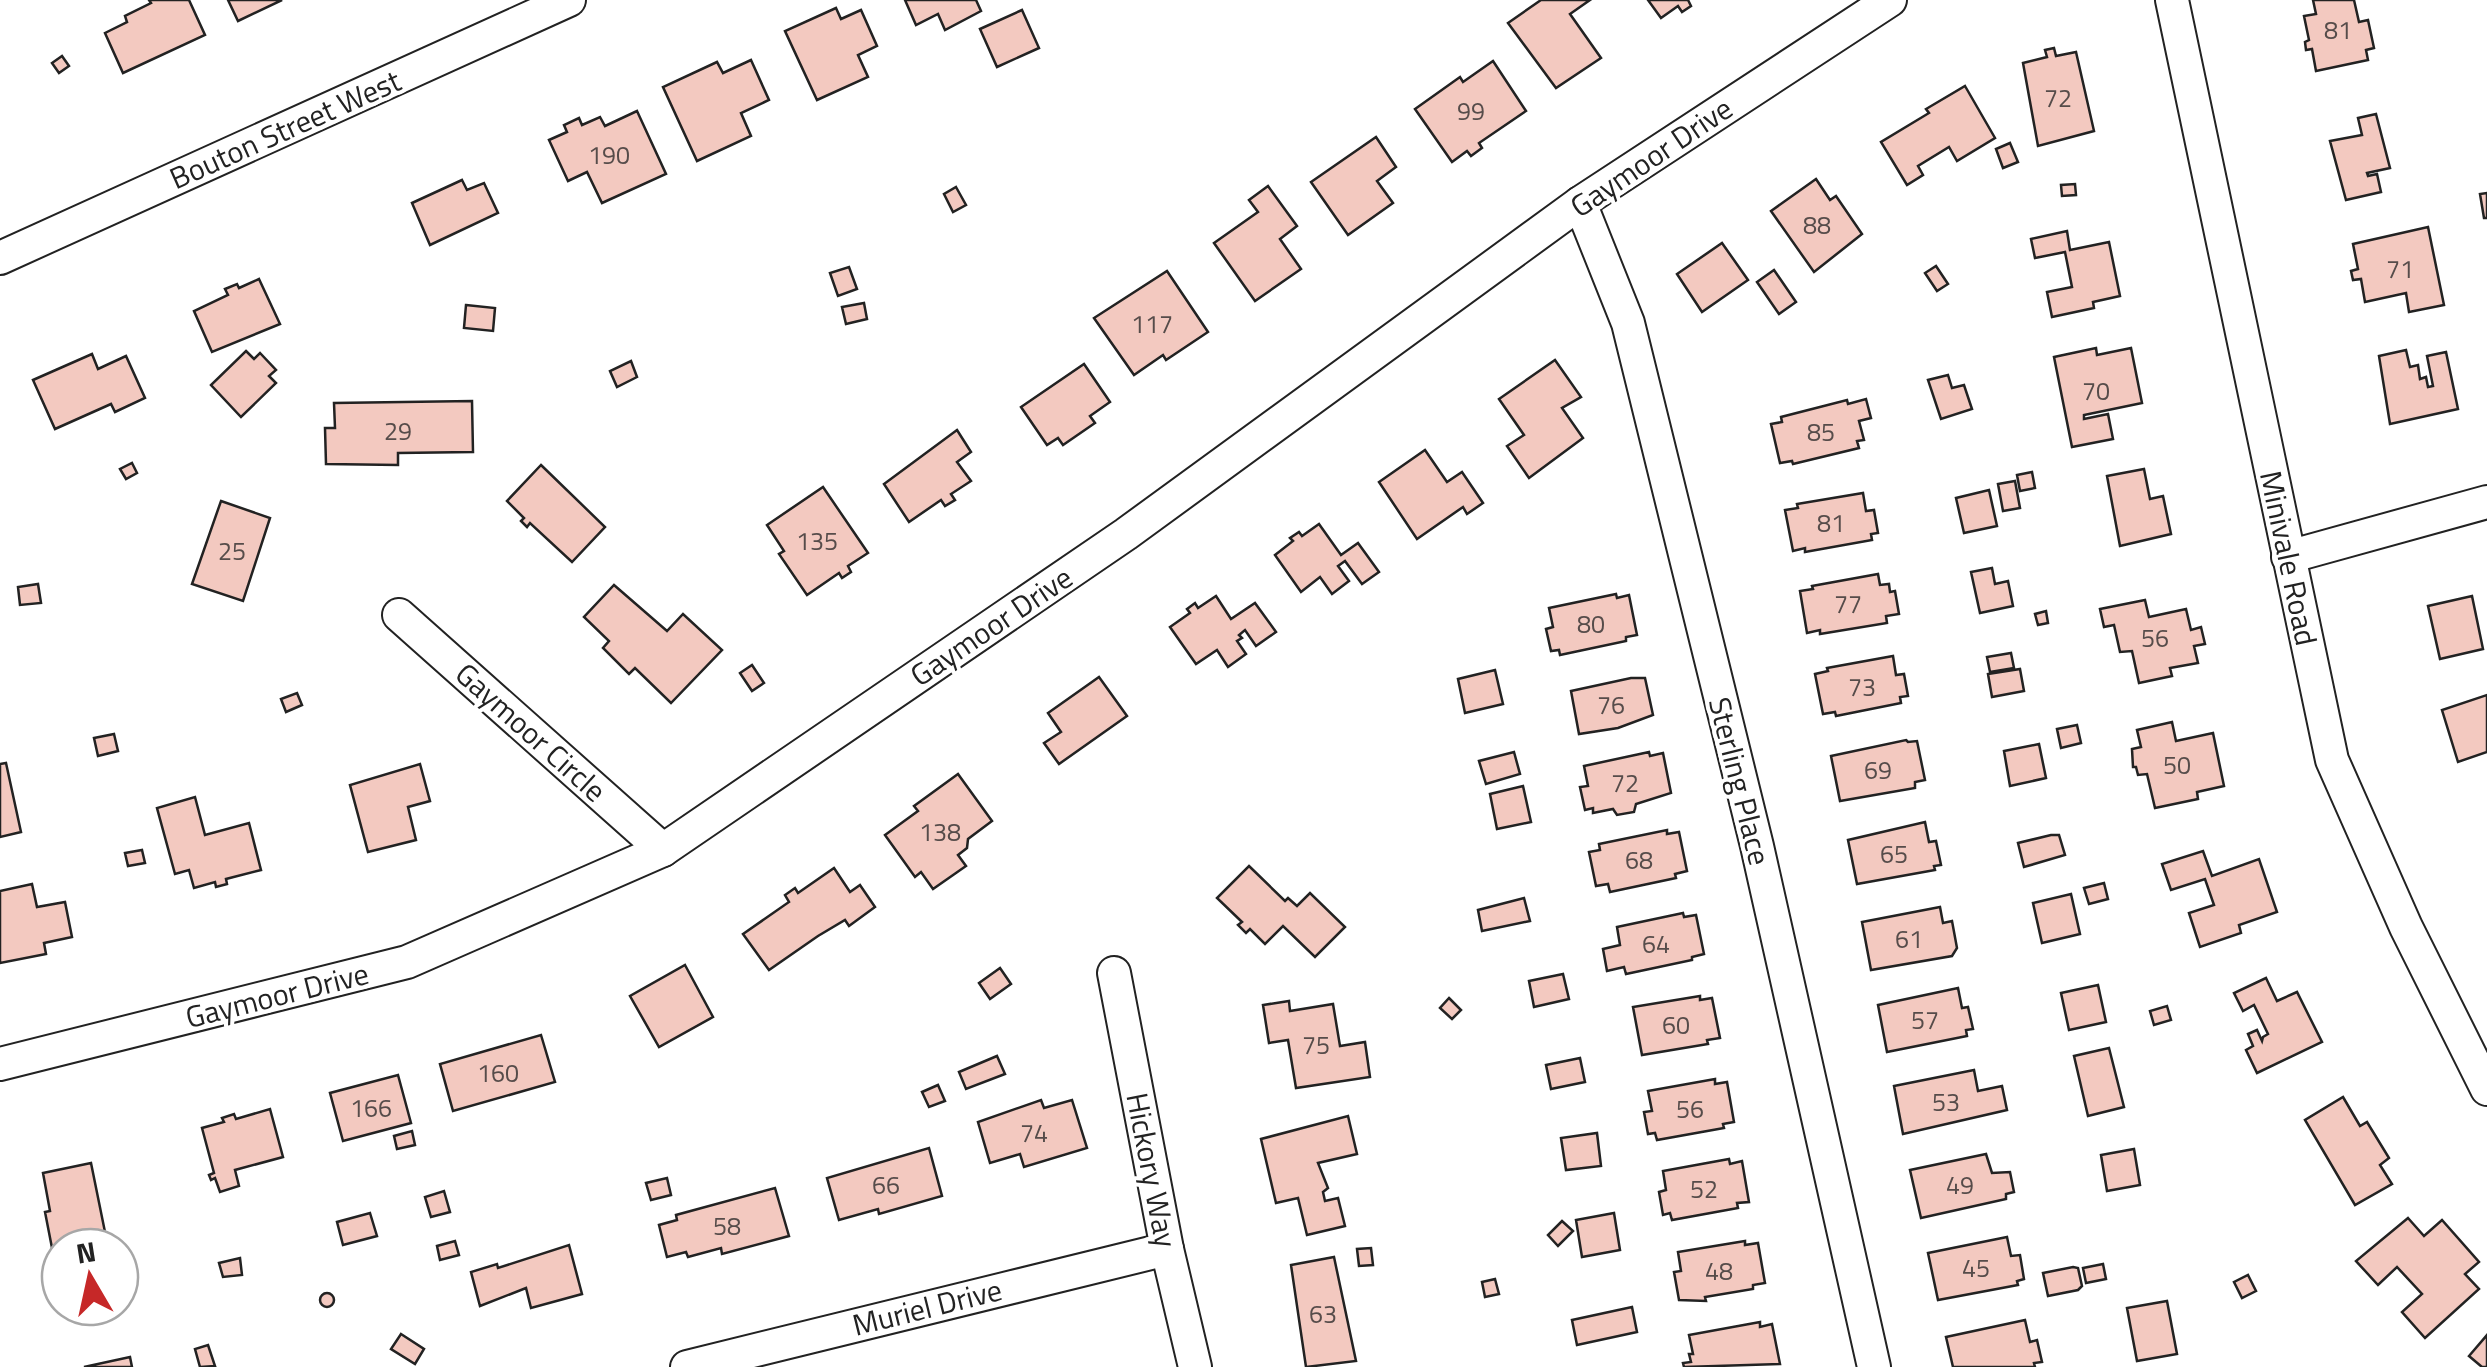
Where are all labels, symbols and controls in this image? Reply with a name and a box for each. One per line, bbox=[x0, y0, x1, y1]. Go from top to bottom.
house number: 81 bbox=[2324, 11, 2352, 49]
street label: Bouton Street West bbox=[162, 57, 408, 201]
house number: 72 bbox=[2044, 79, 2072, 117]
street label: Gaymoor Drive bbox=[1561, 86, 1741, 228]
house number: 99 bbox=[1457, 92, 1485, 130]
house number: 190 bbox=[588, 136, 630, 174]
house number: 88 bbox=[1803, 206, 1831, 244]
house number: 71 bbox=[2386, 250, 2414, 288]
house number: 117 bbox=[1131, 305, 1173, 343]
house number: 70 bbox=[2082, 372, 2110, 410]
house number: 29 bbox=[384, 412, 412, 450]
house number: 85 bbox=[1807, 413, 1835, 451]
street label: Minivale Road bbox=[2248, 466, 2330, 650]
house number: 81 bbox=[1817, 504, 1845, 542]
house number: 135 bbox=[796, 522, 838, 560]
house number: 25 bbox=[218, 532, 246, 570]
street label: Gaymoor Drive bbox=[901, 555, 1081, 697]
house number: 77 bbox=[1834, 585, 1862, 623]
house number: 80 bbox=[1577, 605, 1605, 643]
house number: 56 bbox=[2141, 619, 2169, 657]
street label: Gaymoor Circle bbox=[445, 651, 617, 813]
house number: 73 bbox=[1848, 668, 1876, 706]
house number: 76 bbox=[1597, 686, 1625, 724]
street label: Sterling Place bbox=[1697, 692, 1783, 870]
house number: 50 bbox=[2163, 746, 2191, 784]
house number: 69 bbox=[1864, 751, 1892, 789]
house number: 72 bbox=[1611, 764, 1639, 802]
house number: 138 bbox=[919, 813, 961, 851]
house number: 65 bbox=[1880, 835, 1908, 873]
house number: 68 bbox=[1625, 841, 1653, 879]
house number: 61 bbox=[1895, 920, 1923, 958]
house number: 64 bbox=[1642, 925, 1670, 963]
street label: Gaymoor Drive bbox=[181, 950, 373, 1040]
house number: 57 bbox=[1911, 1001, 1939, 1039]
house number: 60 bbox=[1662, 1006, 1690, 1044]
house number: 75 bbox=[1302, 1026, 1330, 1064]
house number: 160 bbox=[477, 1054, 519, 1092]
house number: 53 bbox=[1932, 1083, 1960, 1121]
house number: 166 bbox=[350, 1089, 392, 1127]
street label: Hickory Way bbox=[1114, 1089, 1190, 1251]
house number: 56 bbox=[1676, 1090, 1704, 1128]
house number: 74 bbox=[1020, 1114, 1048, 1152]
house number: 66 bbox=[872, 1166, 900, 1204]
house number: 49 bbox=[1946, 1166, 1974, 1204]
house number: 52 bbox=[1690, 1170, 1718, 1208]
house number: 58 bbox=[713, 1207, 741, 1245]
north arrow bbox=[40, 1227, 140, 1327]
text: N bbox=[73, 1229, 99, 1275]
house number: 45 bbox=[1962, 1249, 1990, 1287]
house number: 48 bbox=[1705, 1252, 1733, 1290]
street label: Muriel Drive bbox=[848, 1266, 1006, 1348]
house number: 63 bbox=[1309, 1295, 1337, 1333]

